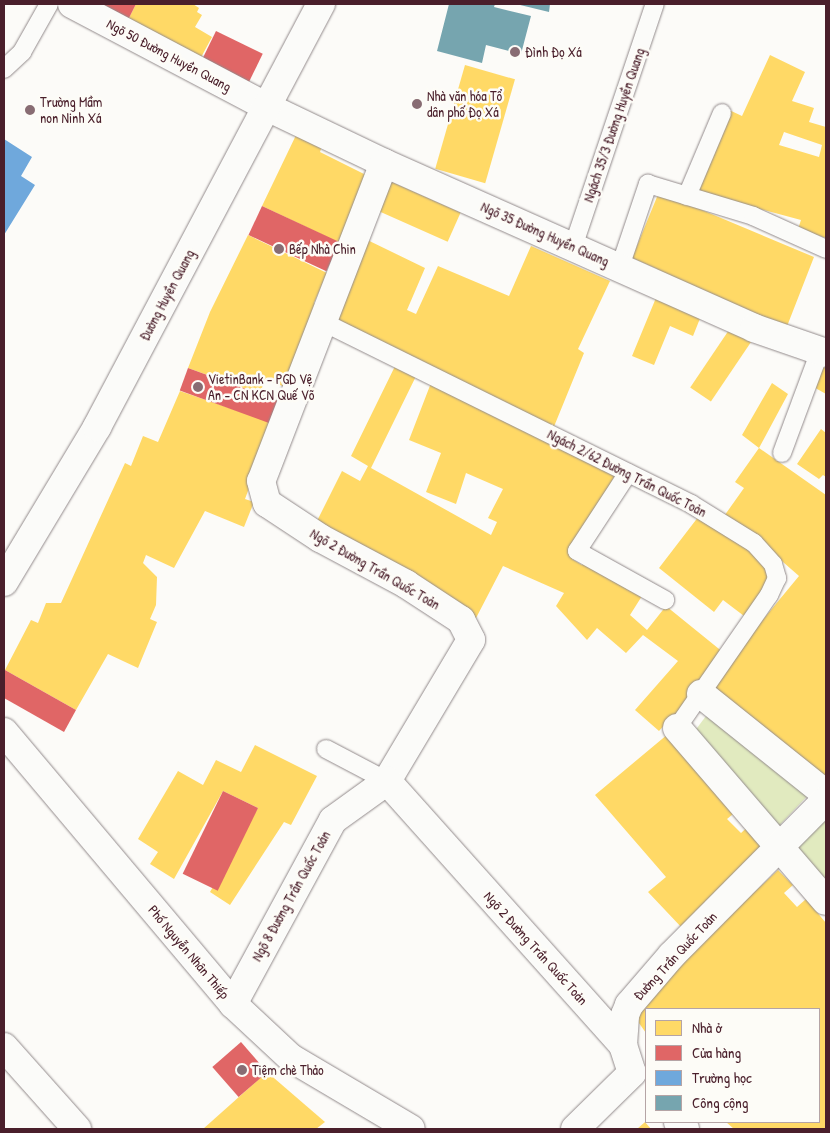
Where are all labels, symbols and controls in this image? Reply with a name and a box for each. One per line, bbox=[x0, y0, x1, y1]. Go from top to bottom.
street label: Ngõ 50 Đường Huyền Quang bbox=[104, 15, 234, 95]
place label: Đình Đọ Xá bbox=[525, 44, 582, 60]
marker: Đình Đọ Xá bbox=[509, 46, 521, 58]
street label: Ngách 35/3 Đường Huyền Quang bbox=[580, 46, 648, 204]
place label: Nhà văn hóa Tổ dân phố Đọ Xá bbox=[427, 88, 502, 120]
place label: Trường Mầm non Ninh Xá bbox=[40, 94, 102, 126]
marker: Nhà văn hóa Tổ dân phố Đọ Xá bbox=[411, 98, 423, 110]
marker: Trường Mầm non Ninh Xá bbox=[24, 104, 36, 116]
street label: Ngõ 35 Đường Huyền Quang bbox=[478, 198, 612, 270]
place label: Bếp Nhà Chin bbox=[289, 241, 356, 257]
marker: Bếp Nhà Chin bbox=[273, 243, 285, 255]
street label: Đường Huyền Quang bbox=[136, 247, 198, 343]
place label: VietinBank - PGD Vệ An - CN KCN Quế Võ bbox=[208, 371, 314, 404]
marker: VietinBank - PGD Vệ An - CN KCN Quế Võ bbox=[192, 381, 204, 393]
street label: Ngách 2/62 Đường Trần Quốc Toản bbox=[545, 425, 709, 521]
street label: Ngõ 2 Đường Trần Quốc Toản bbox=[307, 525, 443, 613]
street label: Ngõ 8 Đường Trần Quốc Toản bbox=[248, 828, 334, 964]
street label: Ngõ 2 Đường Trần Quốc Toản bbox=[481, 888, 591, 1008]
street label: Phố Nguyễn Nhân Thiếp bbox=[145, 902, 233, 1002]
street label: Đường Trần Quốc Toản bbox=[630, 908, 720, 1004]
legend bbox=[645, 1008, 820, 1123]
text: Nhà ở bbox=[692, 1017, 722, 1038]
text: Cửa hàng bbox=[692, 1042, 741, 1063]
place label: Tiệm chè Thảo bbox=[252, 1062, 324, 1078]
marker: Tiệm chè Thảo bbox=[236, 1064, 248, 1076]
text: Trường học bbox=[692, 1067, 752, 1088]
text: Công cộng bbox=[692, 1092, 749, 1113]

